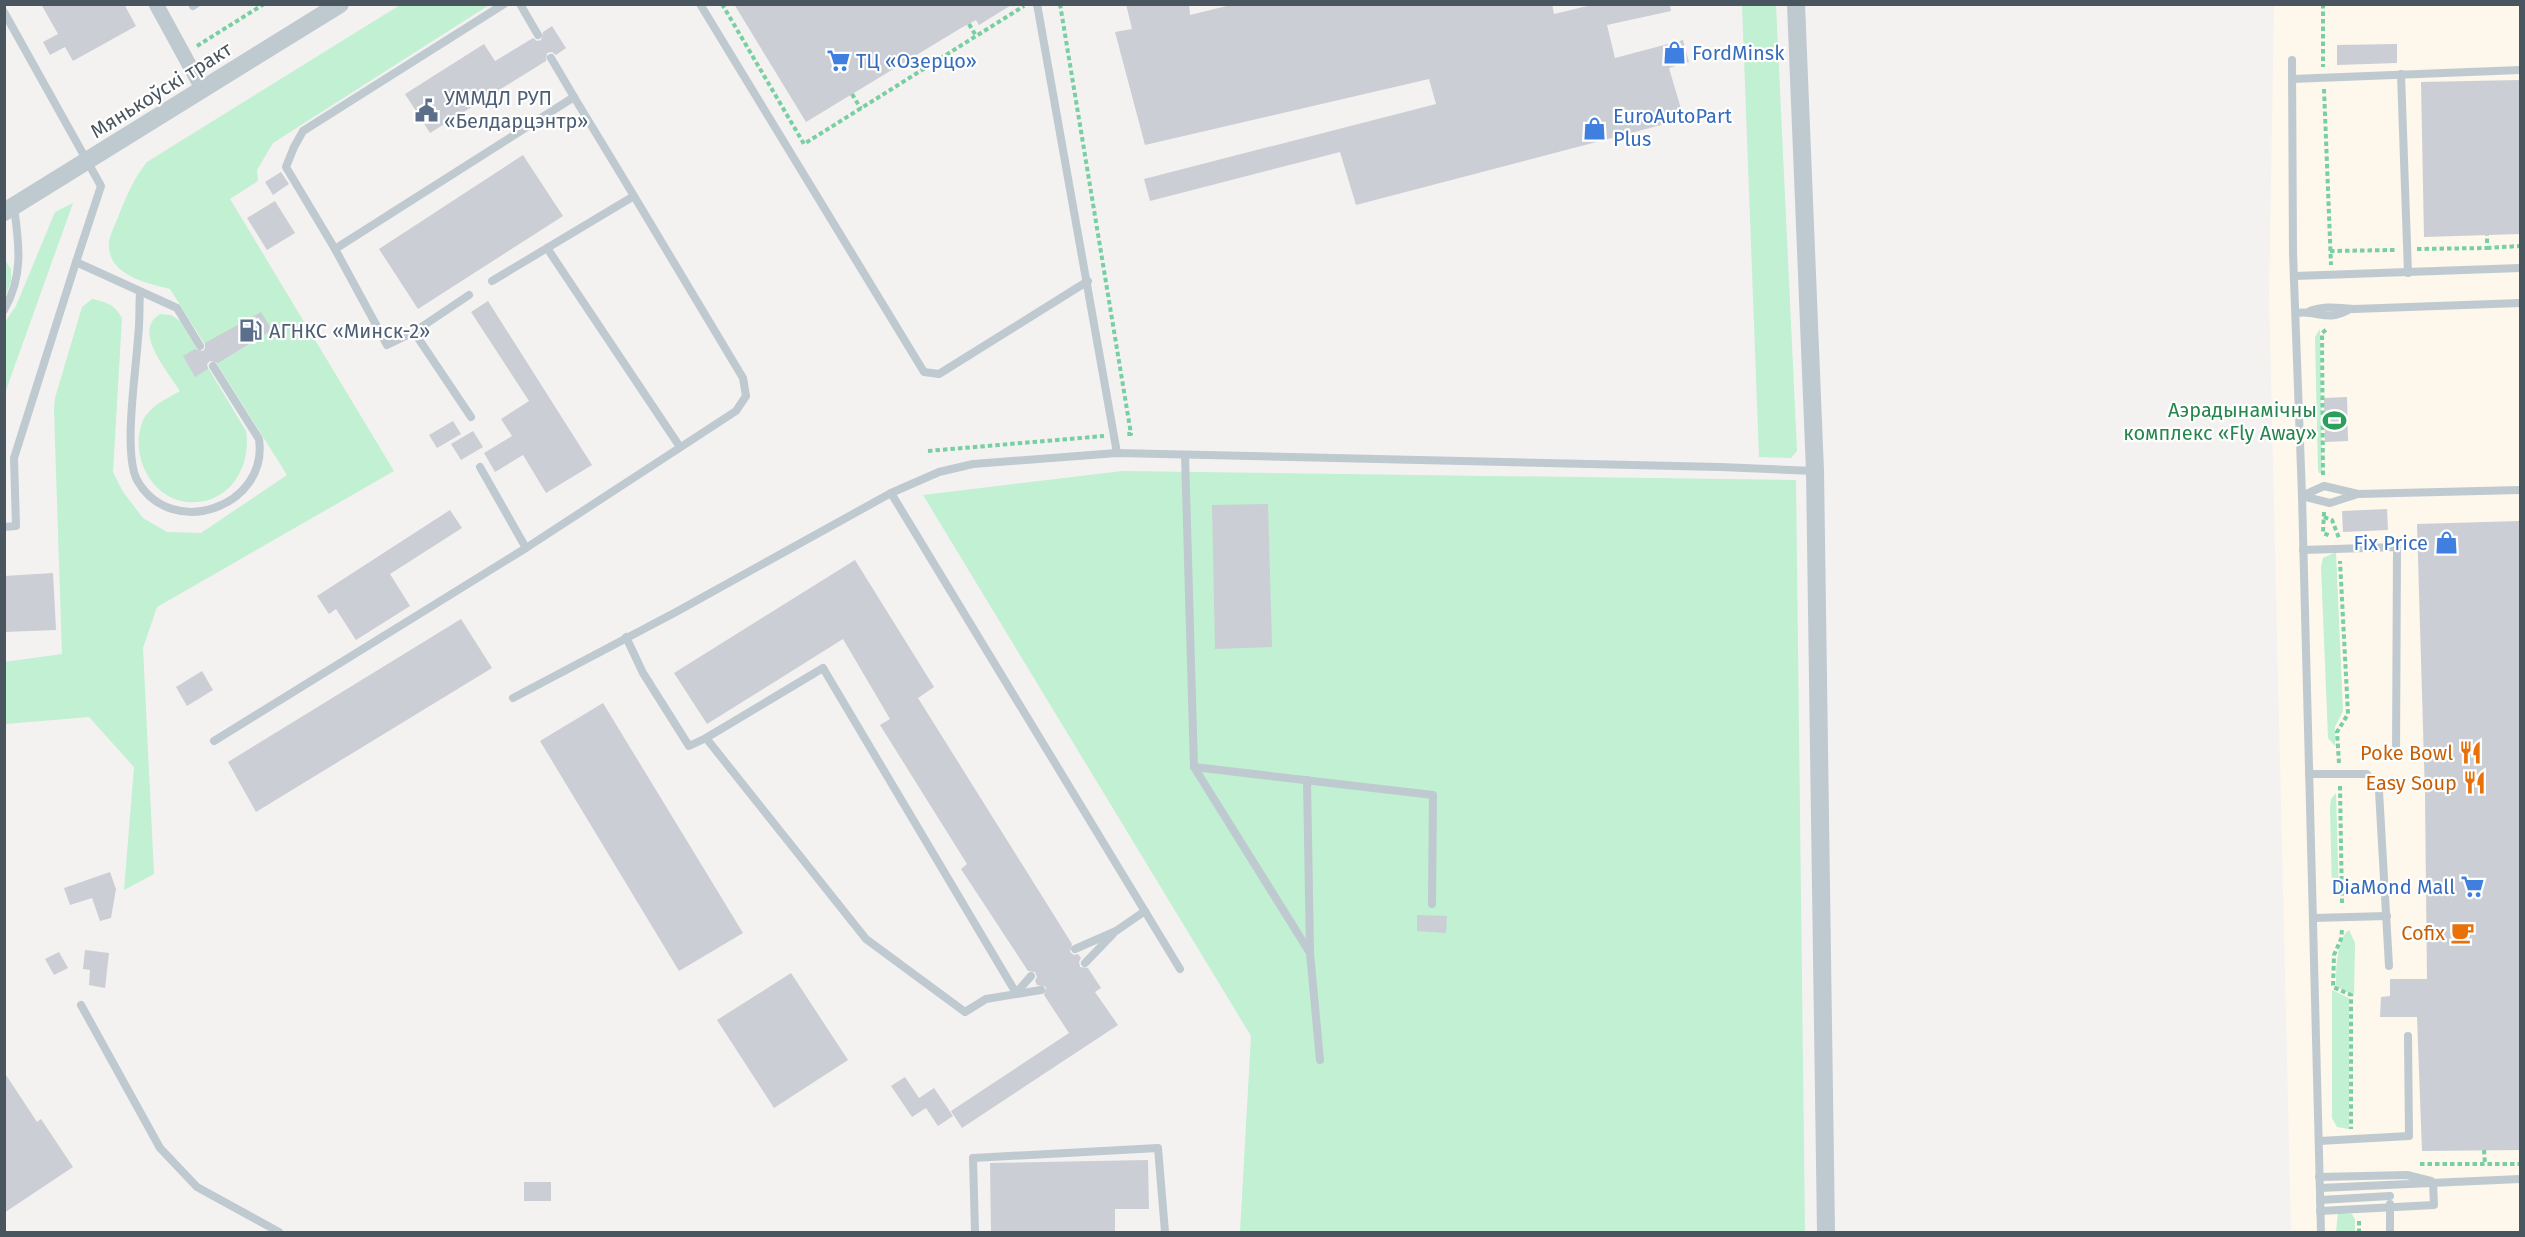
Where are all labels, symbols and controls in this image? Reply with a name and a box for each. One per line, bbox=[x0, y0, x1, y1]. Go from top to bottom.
street label: Мянькоўскі тракт bbox=[86, 36, 237, 143]
shop icon: FordMinsk bbox=[1661, 40, 1687, 66]
place label: FordMinsk bbox=[1692, 41, 1785, 65]
supermarket icon: ТЦ «Озерцо» bbox=[825, 48, 851, 74]
place label: ТЦ «Озерцо» bbox=[856, 49, 977, 73]
place label: УММДЛ РУП «Белдарцэнтр» bbox=[444, 86, 588, 133]
public building icon: УММДЛ РУП «Белдарцэнтр» bbox=[413, 97, 439, 123]
place label: EuroAutoPart Plus bbox=[1613, 104, 1733, 151]
shop icon: EuroAutoPart Plus bbox=[1582, 115, 1608, 141]
fuel station icon: АГНКС «Минск-2» bbox=[238, 318, 264, 344]
place label: АГНКС «Минск-2» bbox=[269, 319, 430, 343]
place label: Аэрадынамічны комплекс «Fly Away» bbox=[2123, 398, 2317, 445]
sports icon: Аэрадынамічны комплекс «Fly Away» bbox=[2322, 408, 2348, 434]
shop icon: Fix Price bbox=[2433, 530, 2459, 556]
place label: Fix Price bbox=[2354, 531, 2428, 555]
restaurant icon: Poke Bowl bbox=[2458, 740, 2484, 766]
place label: Poke Bowl bbox=[2360, 741, 2453, 765]
restaurant icon: Easy Soup bbox=[2462, 770, 2488, 796]
place label: Easy Soup bbox=[2366, 771, 2457, 795]
supermarket icon: DiaMond Mall bbox=[2460, 874, 2486, 900]
place label: DiaMond Mall bbox=[2331, 875, 2455, 899]
cafe icon: Cofix bbox=[2450, 920, 2476, 946]
place label: Cofix bbox=[2401, 921, 2445, 945]

